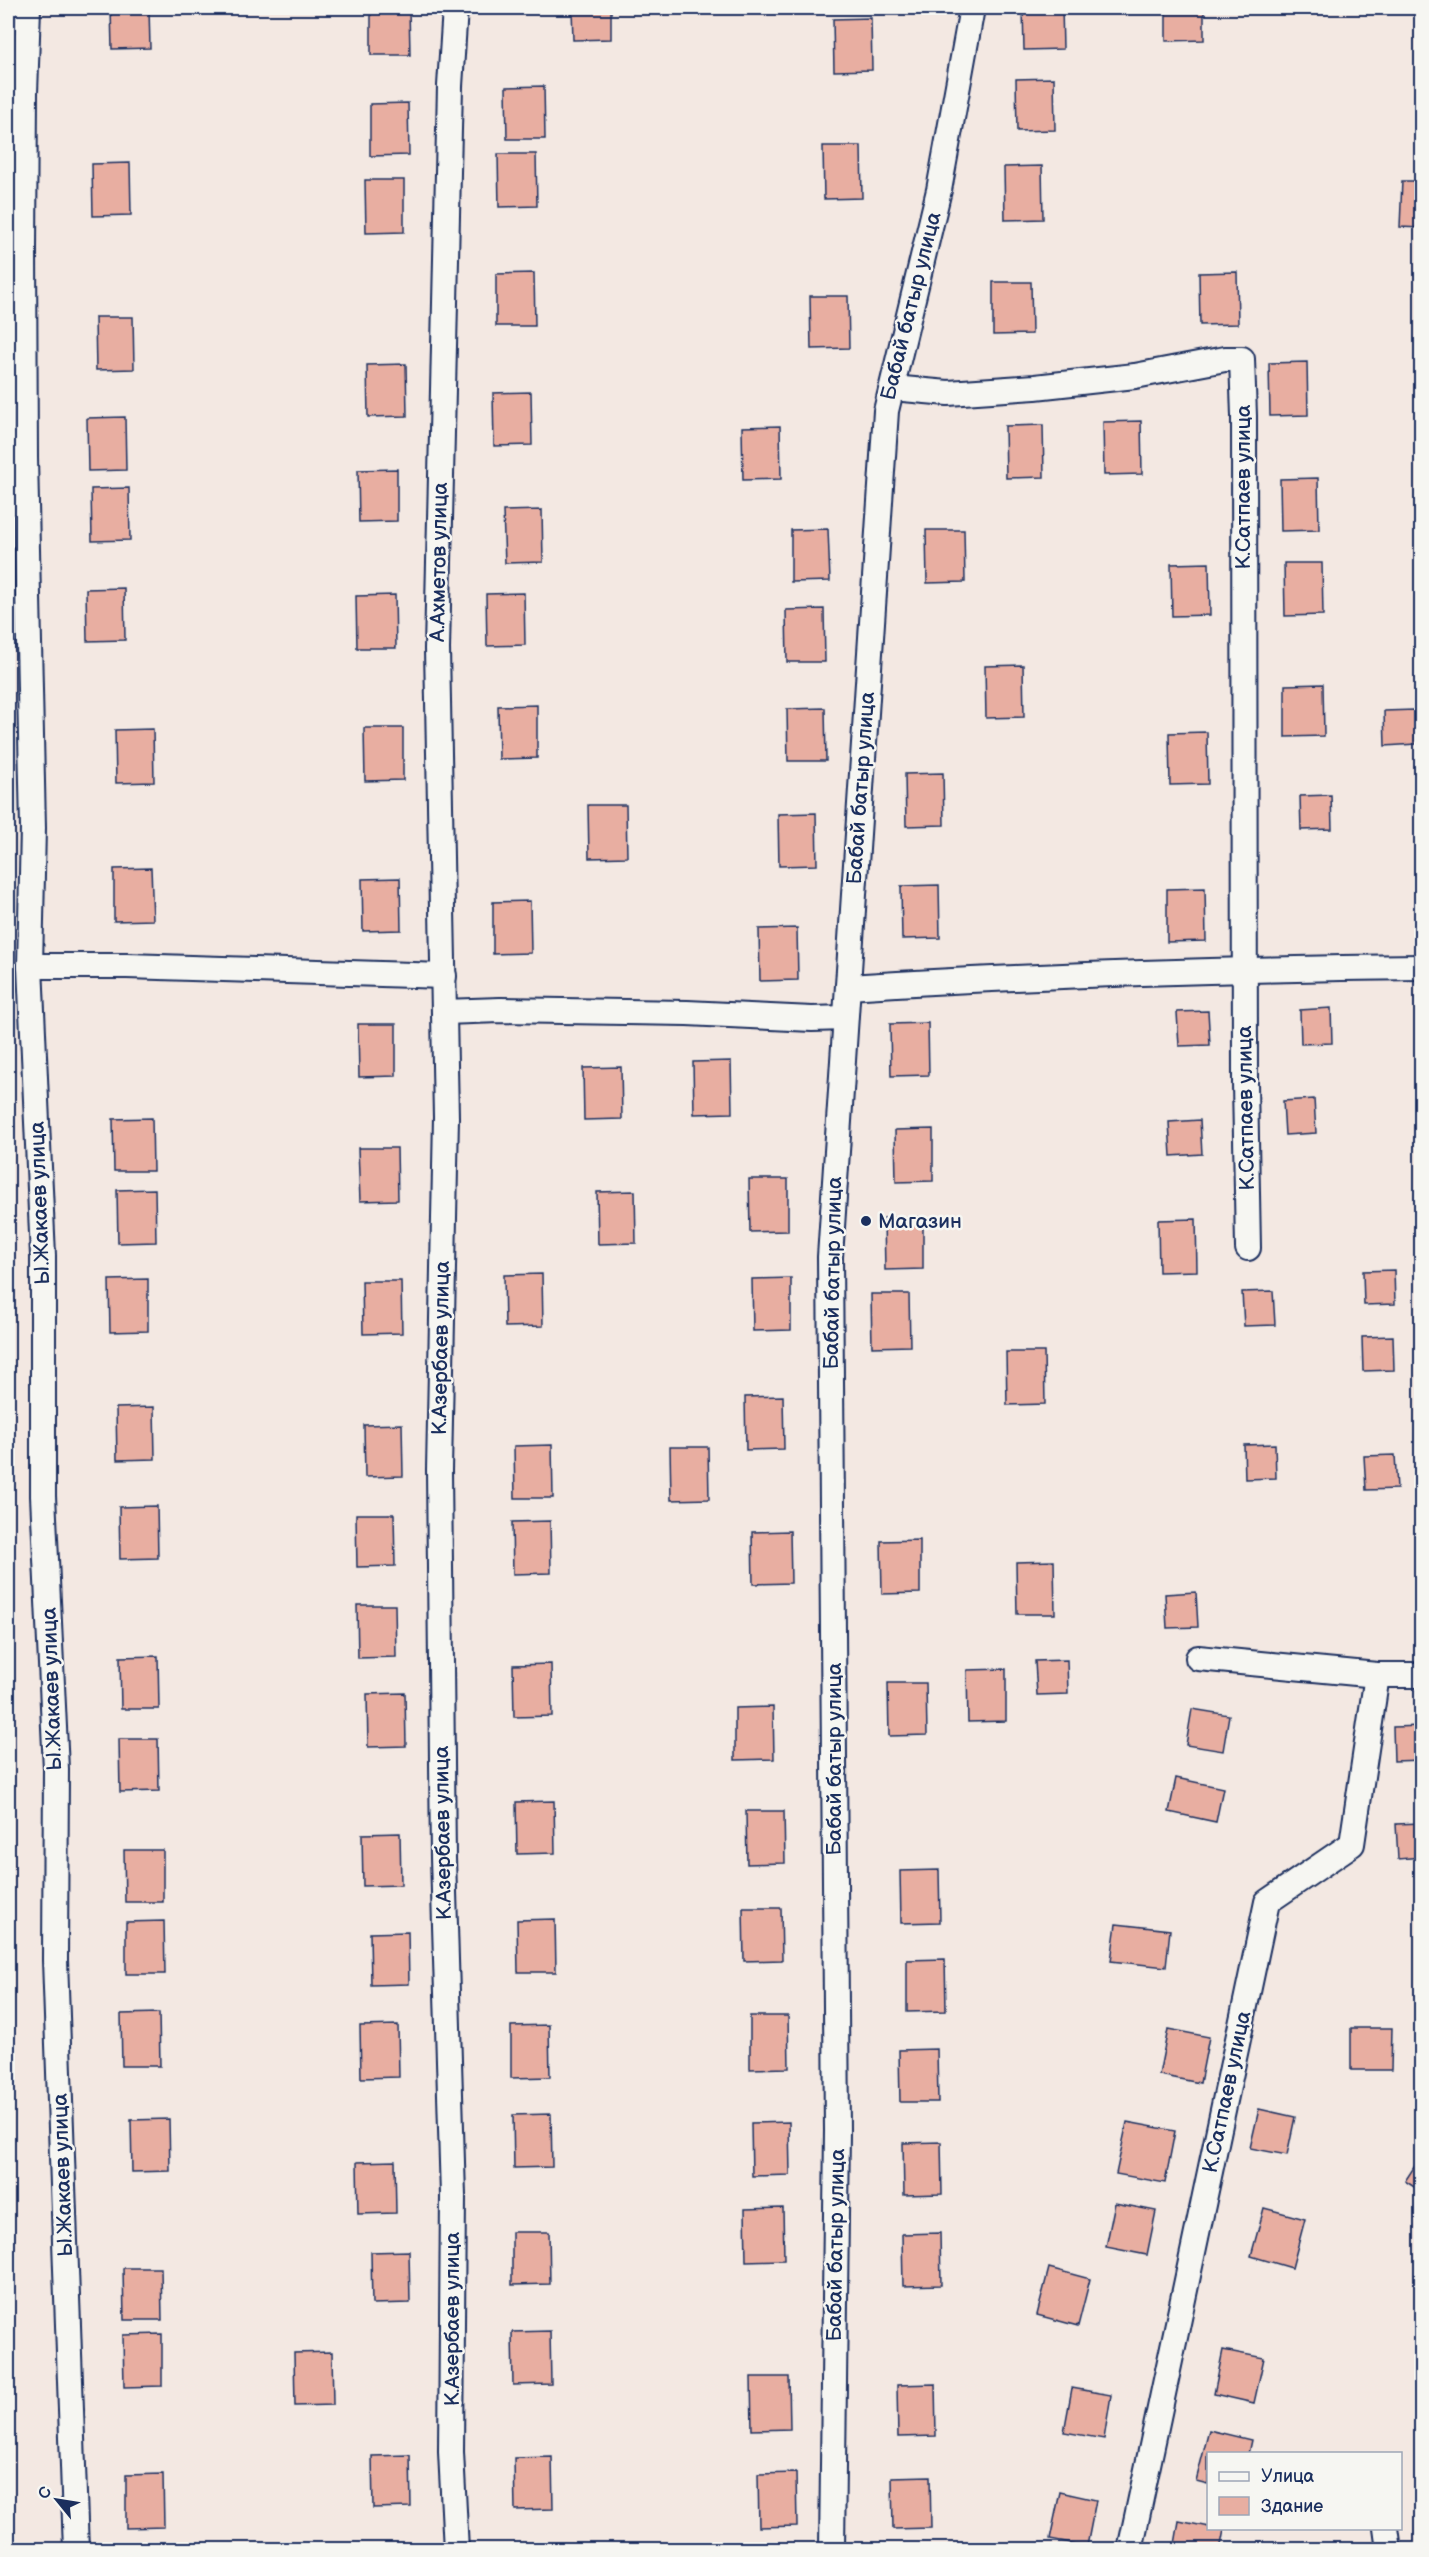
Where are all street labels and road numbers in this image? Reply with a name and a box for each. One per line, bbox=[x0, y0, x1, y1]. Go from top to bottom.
street label: Бабай батыр улица bbox=[876, 209, 947, 403]
street label: К.Сатпаев улица bbox=[1231, 404, 1256, 570]
street label: А.Ахметов улица bbox=[425, 481, 453, 643]
street label: Бабай батыр улица bbox=[842, 690, 880, 885]
street label: К.Сатпаев улица bbox=[1232, 1025, 1260, 1191]
street label: Ы.Жакаев улица bbox=[25, 1120, 55, 1285]
street label: Бабай батыр улица bbox=[819, 1176, 847, 1370]
street label: К.Азербаев улица bbox=[427, 1260, 455, 1435]
street label: Ы.Жакаев улица bbox=[37, 1606, 67, 1771]
street label: Бабай батыр улица bbox=[822, 1662, 847, 1855]
street label: К.Азербаев улица bbox=[429, 1745, 457, 1920]
street label: К.Сатпаев улица bbox=[1198, 2008, 1257, 2175]
street label: Ы.Жакаев улица bbox=[48, 2092, 78, 2257]
street label: Бабай батыр улица bbox=[822, 2148, 850, 2342]
street label: К.Азербаев улица bbox=[440, 2231, 465, 2406]

